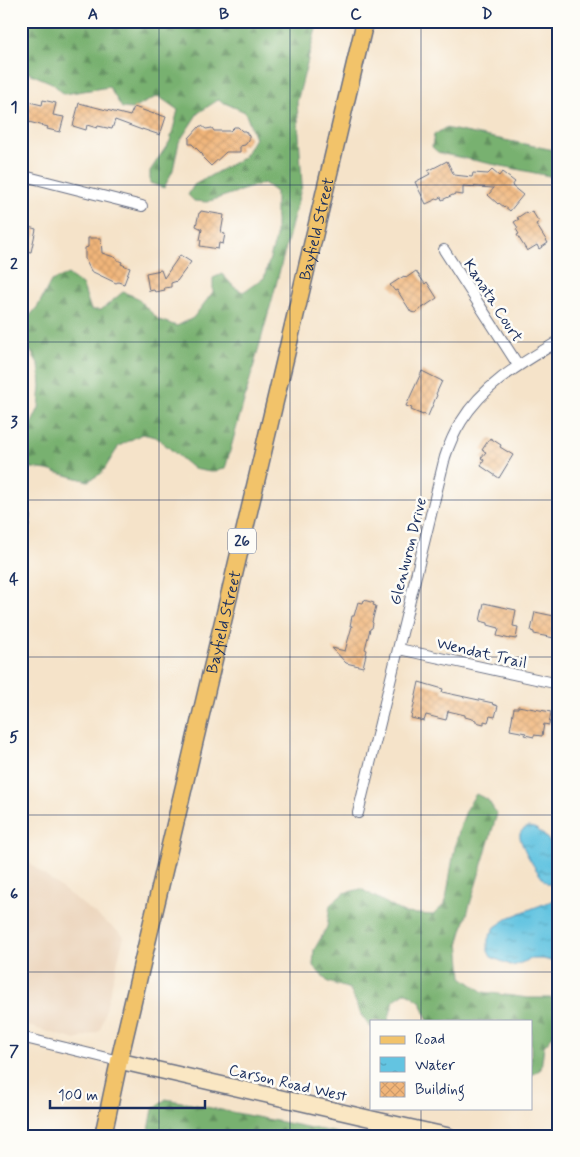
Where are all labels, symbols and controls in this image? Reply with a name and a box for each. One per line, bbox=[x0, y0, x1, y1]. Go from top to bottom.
text: A bbox=[88, 4, 98, 25]
text: B bbox=[219, 4, 229, 25]
text: C bbox=[350, 4, 362, 25]
text: D bbox=[481, 4, 493, 25]
text: 1 bbox=[10, 97, 18, 118]
street label: Bayfield Street bbox=[295, 175, 340, 283]
text: 2 bbox=[10, 254, 18, 275]
street label: Kanata Court bbox=[458, 255, 528, 347]
text: 3 bbox=[10, 412, 18, 433]
street label: Glenhuron Drive bbox=[385, 495, 432, 607]
road number: 26 bbox=[228, 528, 256, 554]
street label: Bayfield Street bbox=[202, 568, 247, 676]
text: 4 bbox=[9, 569, 19, 590]
street label: Wendat Trail bbox=[434, 633, 529, 674]
text: 5 bbox=[9, 727, 19, 748]
text: 6 bbox=[10, 884, 18, 905]
legend bbox=[370, 1020, 532, 1110]
text: Road bbox=[415, 1030, 445, 1050]
text: 7 bbox=[9, 1041, 19, 1062]
text: Water bbox=[415, 1056, 455, 1076]
street label: Carson Road West bbox=[227, 1060, 349, 1107]
scale bar bbox=[50, 1077, 205, 1109]
text: Building bbox=[415, 1080, 465, 1101]
text: 100 m bbox=[58, 1086, 98, 1106]

